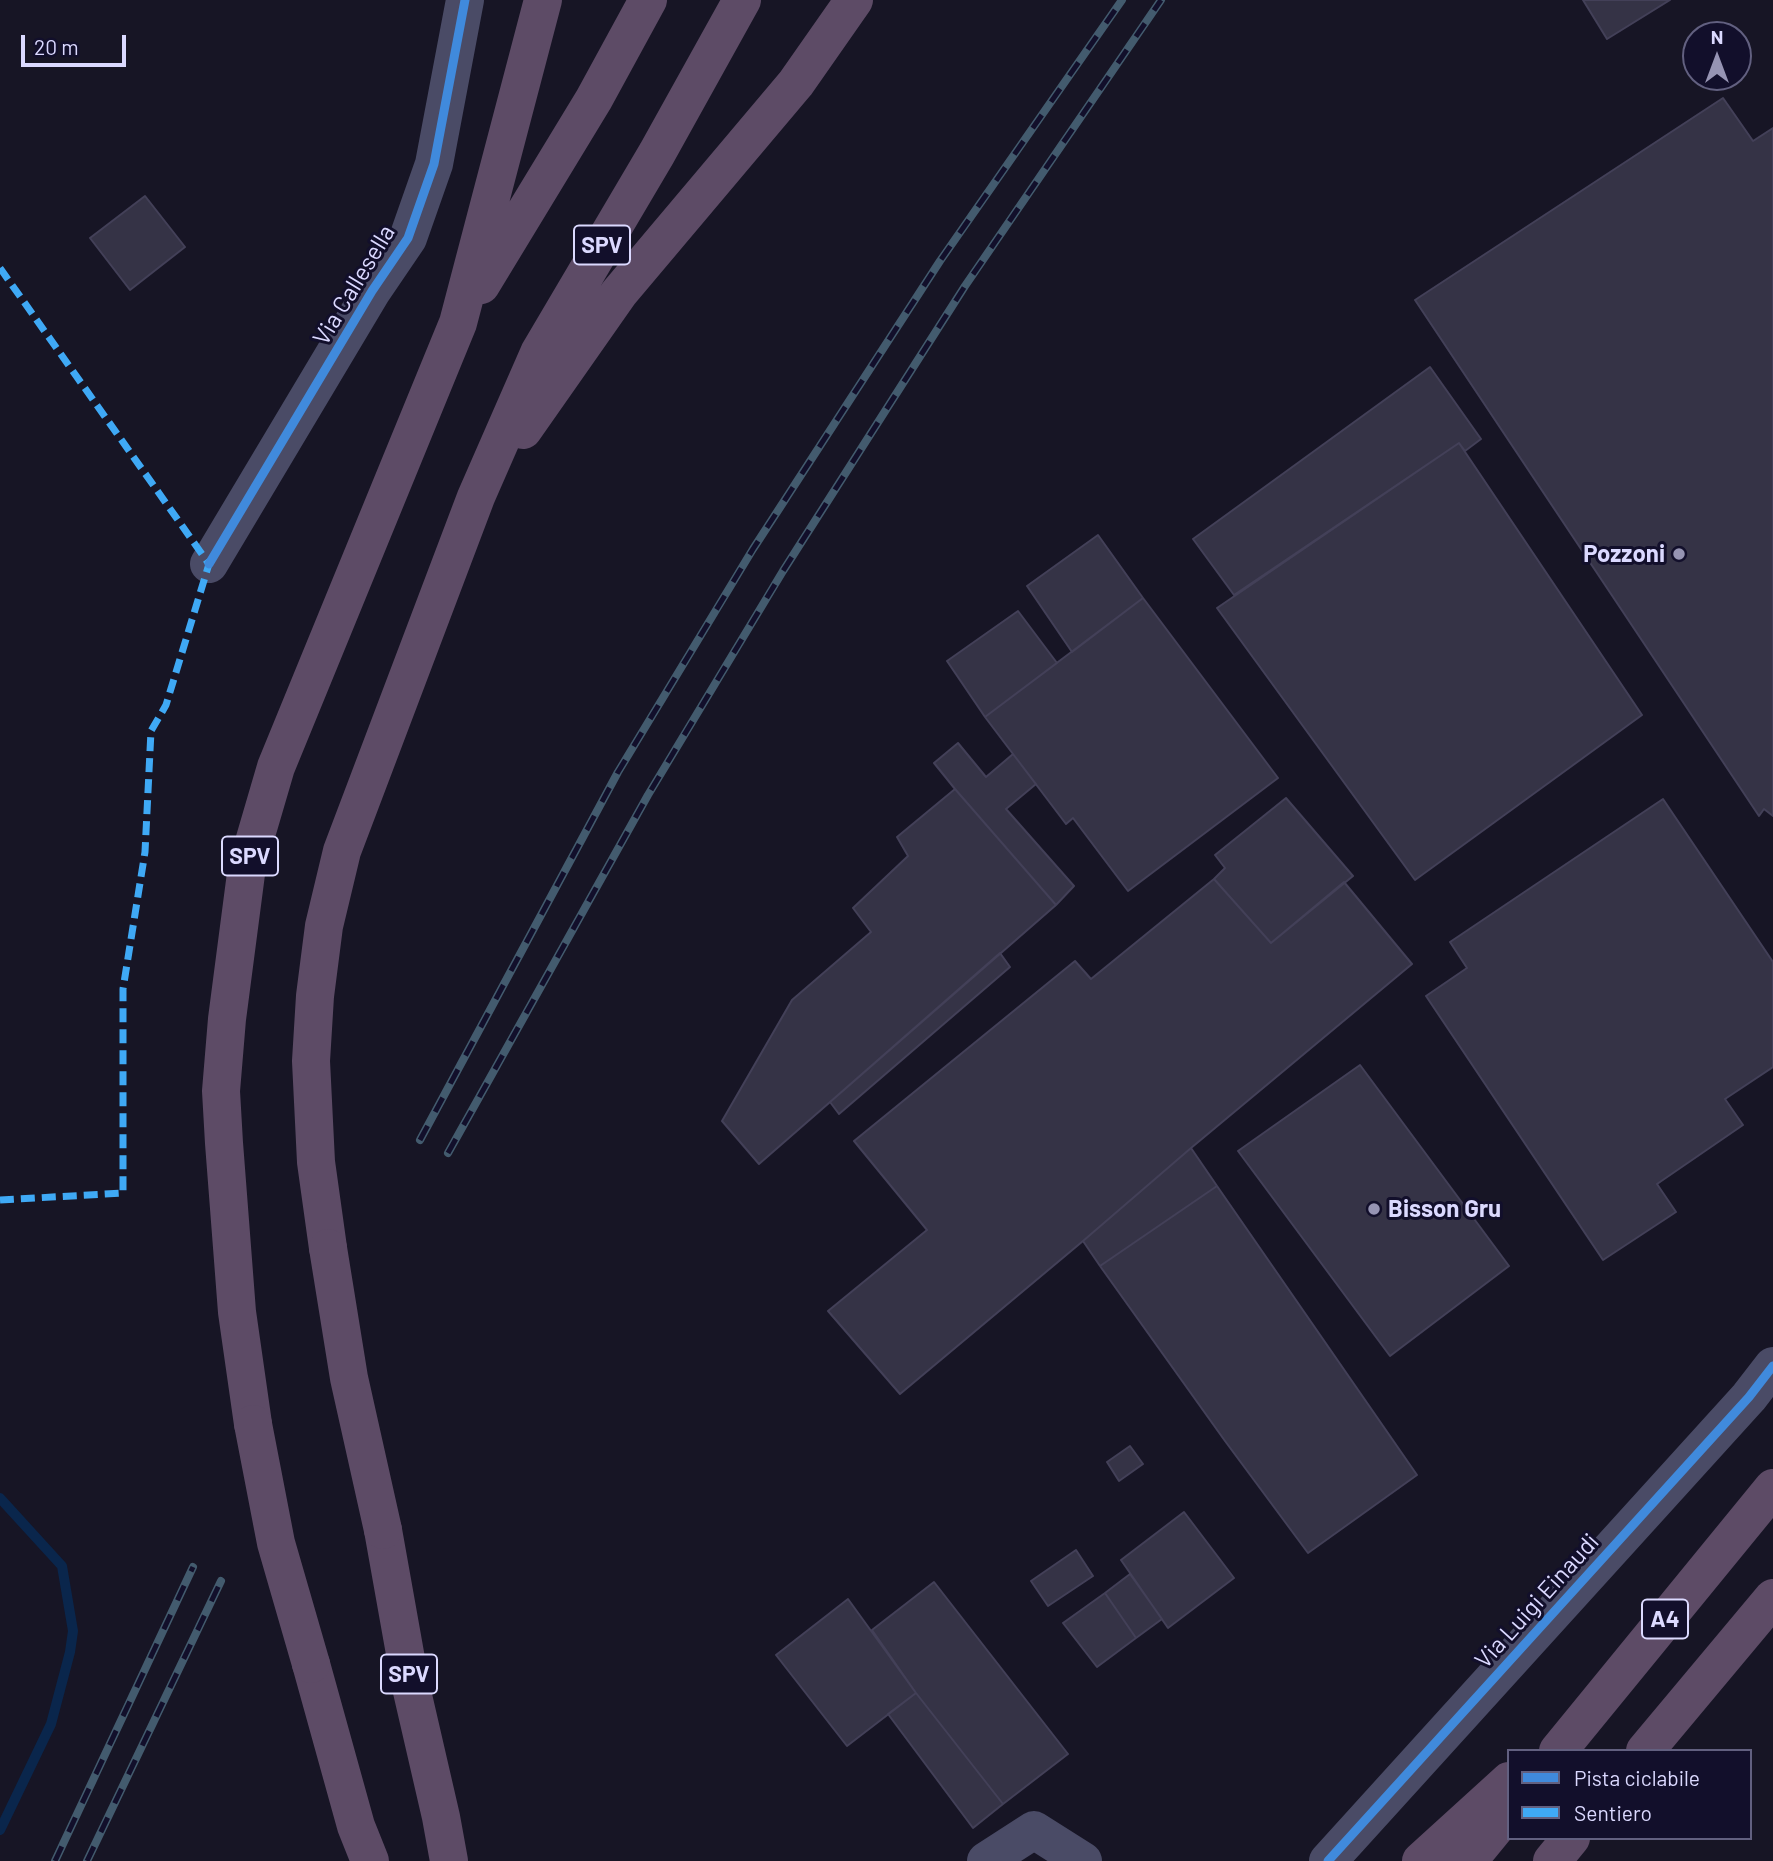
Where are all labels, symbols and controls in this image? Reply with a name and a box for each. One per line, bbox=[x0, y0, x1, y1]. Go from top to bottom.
scale bar bbox=[24, 21, 130, 65]
north arrow bbox=[1682, 21, 1752, 91]
text: N bbox=[1711, 25, 1723, 48]
text: 20 m bbox=[34, 34, 79, 59]
street label: Via Callesella bbox=[307, 220, 401, 350]
road number: SPV bbox=[574, 226, 630, 264]
place label: Pozzoni bbox=[1583, 540, 1665, 568]
marker: Pozzoni bbox=[1671, 546, 1687, 562]
road number: SPV bbox=[222, 836, 278, 876]
place label: Bisson Gru bbox=[1388, 1195, 1501, 1223]
marker: Bisson Gru bbox=[1366, 1201, 1382, 1217]
street label: Via Luigi Einaudi bbox=[1469, 1528, 1605, 1674]
road number: A4 bbox=[1642, 1600, 1688, 1638]
road number: SPV bbox=[381, 1654, 437, 1694]
legend bbox=[1507, 1749, 1752, 1840]
text: Pista ciclabile bbox=[1574, 1765, 1700, 1790]
text: Sentiero bbox=[1574, 1800, 1652, 1825]

